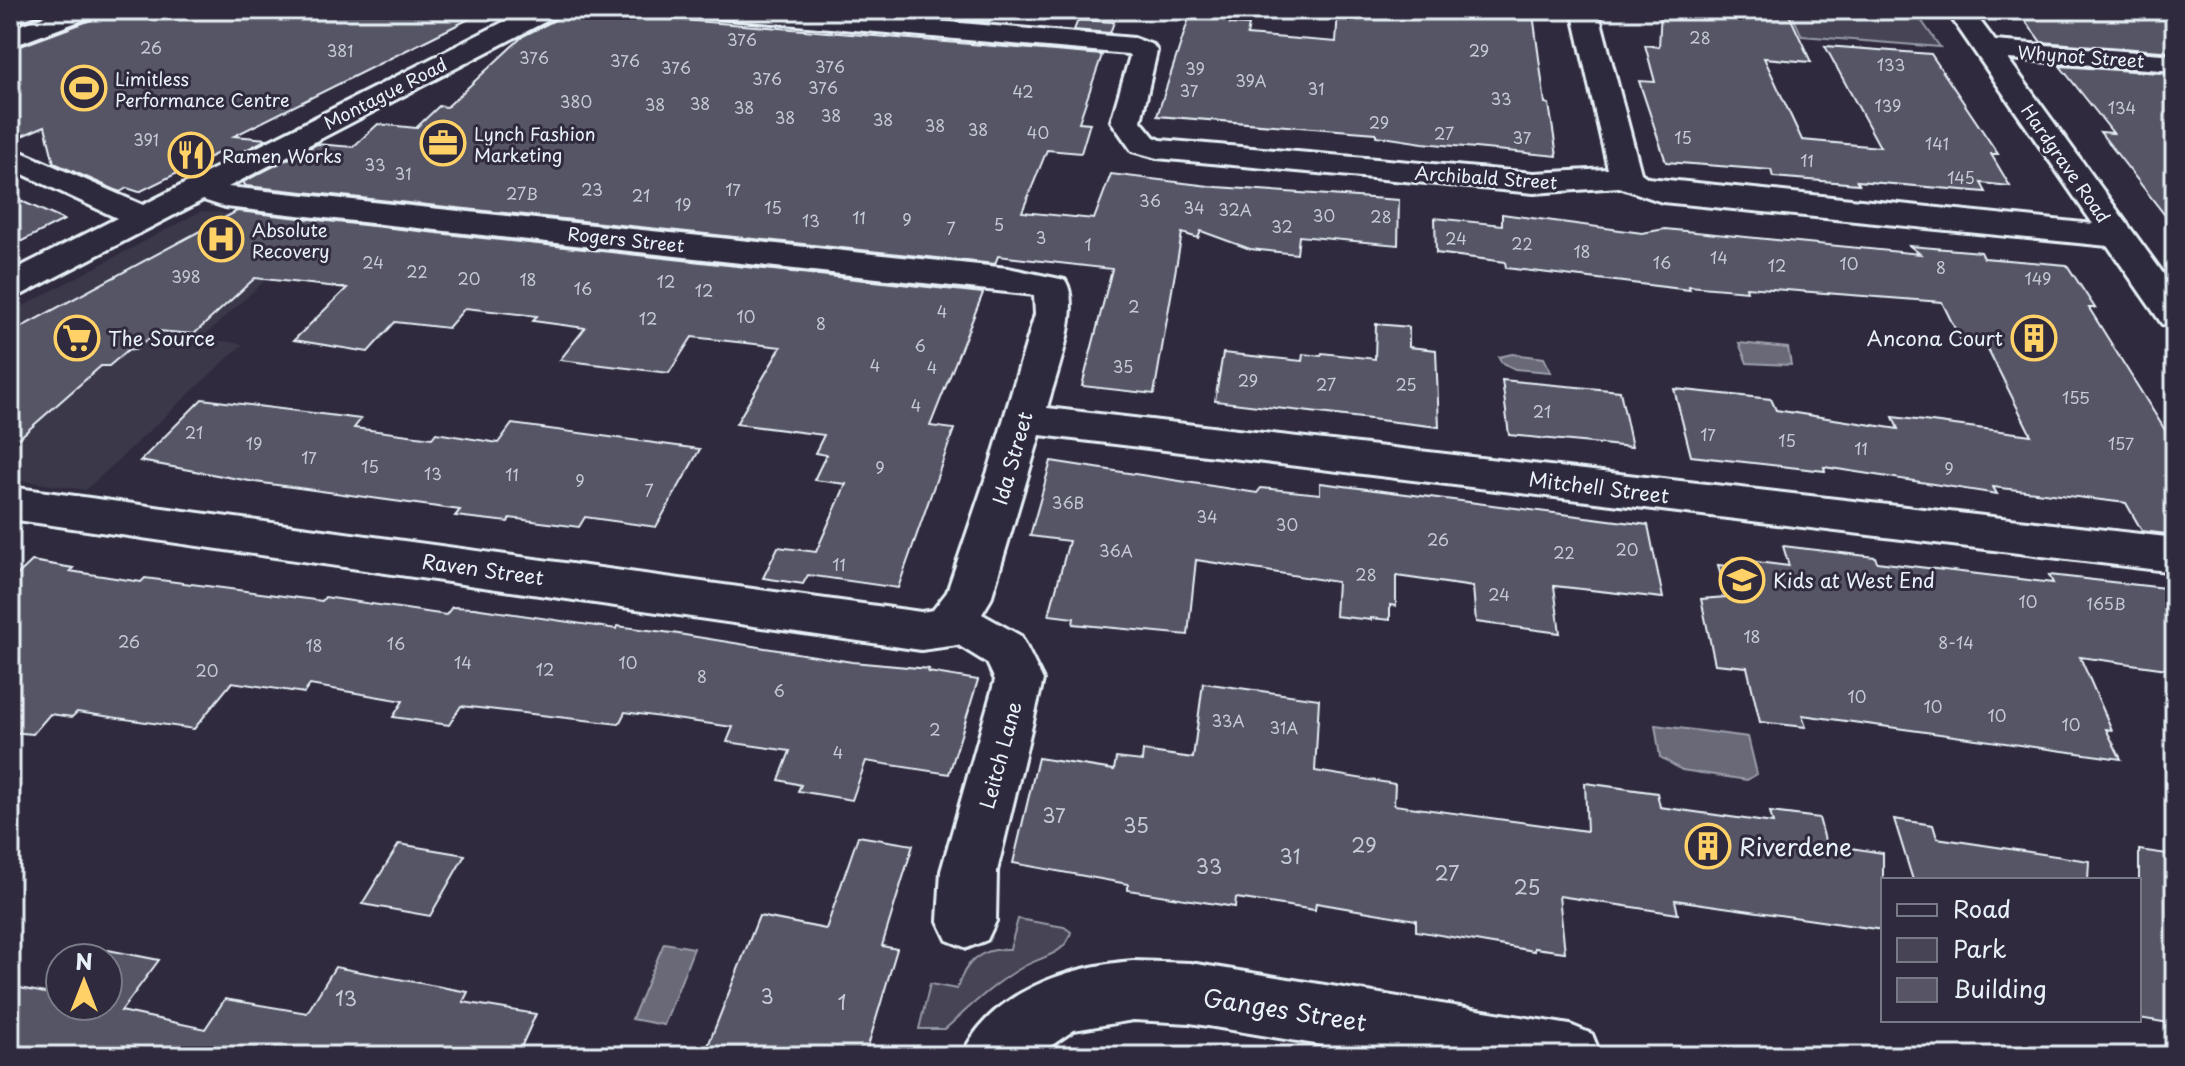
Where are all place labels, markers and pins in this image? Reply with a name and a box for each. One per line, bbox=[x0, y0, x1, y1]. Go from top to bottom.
sports icon: Limitless Performance Centre bbox=[60, 64, 108, 112]
place label: Limitless Performance Centre bbox=[115, 65, 289, 113]
office icon: Lynch Fashion Marketing bbox=[419, 119, 467, 167]
place label: Lynch Fashion Marketing bbox=[474, 120, 596, 168]
restaurant icon: Ramen Works bbox=[167, 131, 215, 179]
place label: Ramen Works bbox=[222, 142, 342, 169]
hospital icon: Absolute Recovery bbox=[197, 215, 245, 263]
place label: Absolute Recovery bbox=[252, 216, 330, 264]
supermarket icon: The Source bbox=[53, 314, 101, 362]
building icon: Ancona Court bbox=[2010, 314, 2058, 362]
place label: The Source bbox=[108, 323, 215, 353]
place label: Ancona Court bbox=[1867, 323, 2003, 353]
school or university icon: Kids at West End bbox=[1718, 556, 1766, 604]
place label: Kids at West End bbox=[1773, 565, 1935, 595]
building icon: Riverdene bbox=[1684, 822, 1732, 870]
place label: Riverdene bbox=[1739, 828, 1852, 864]

